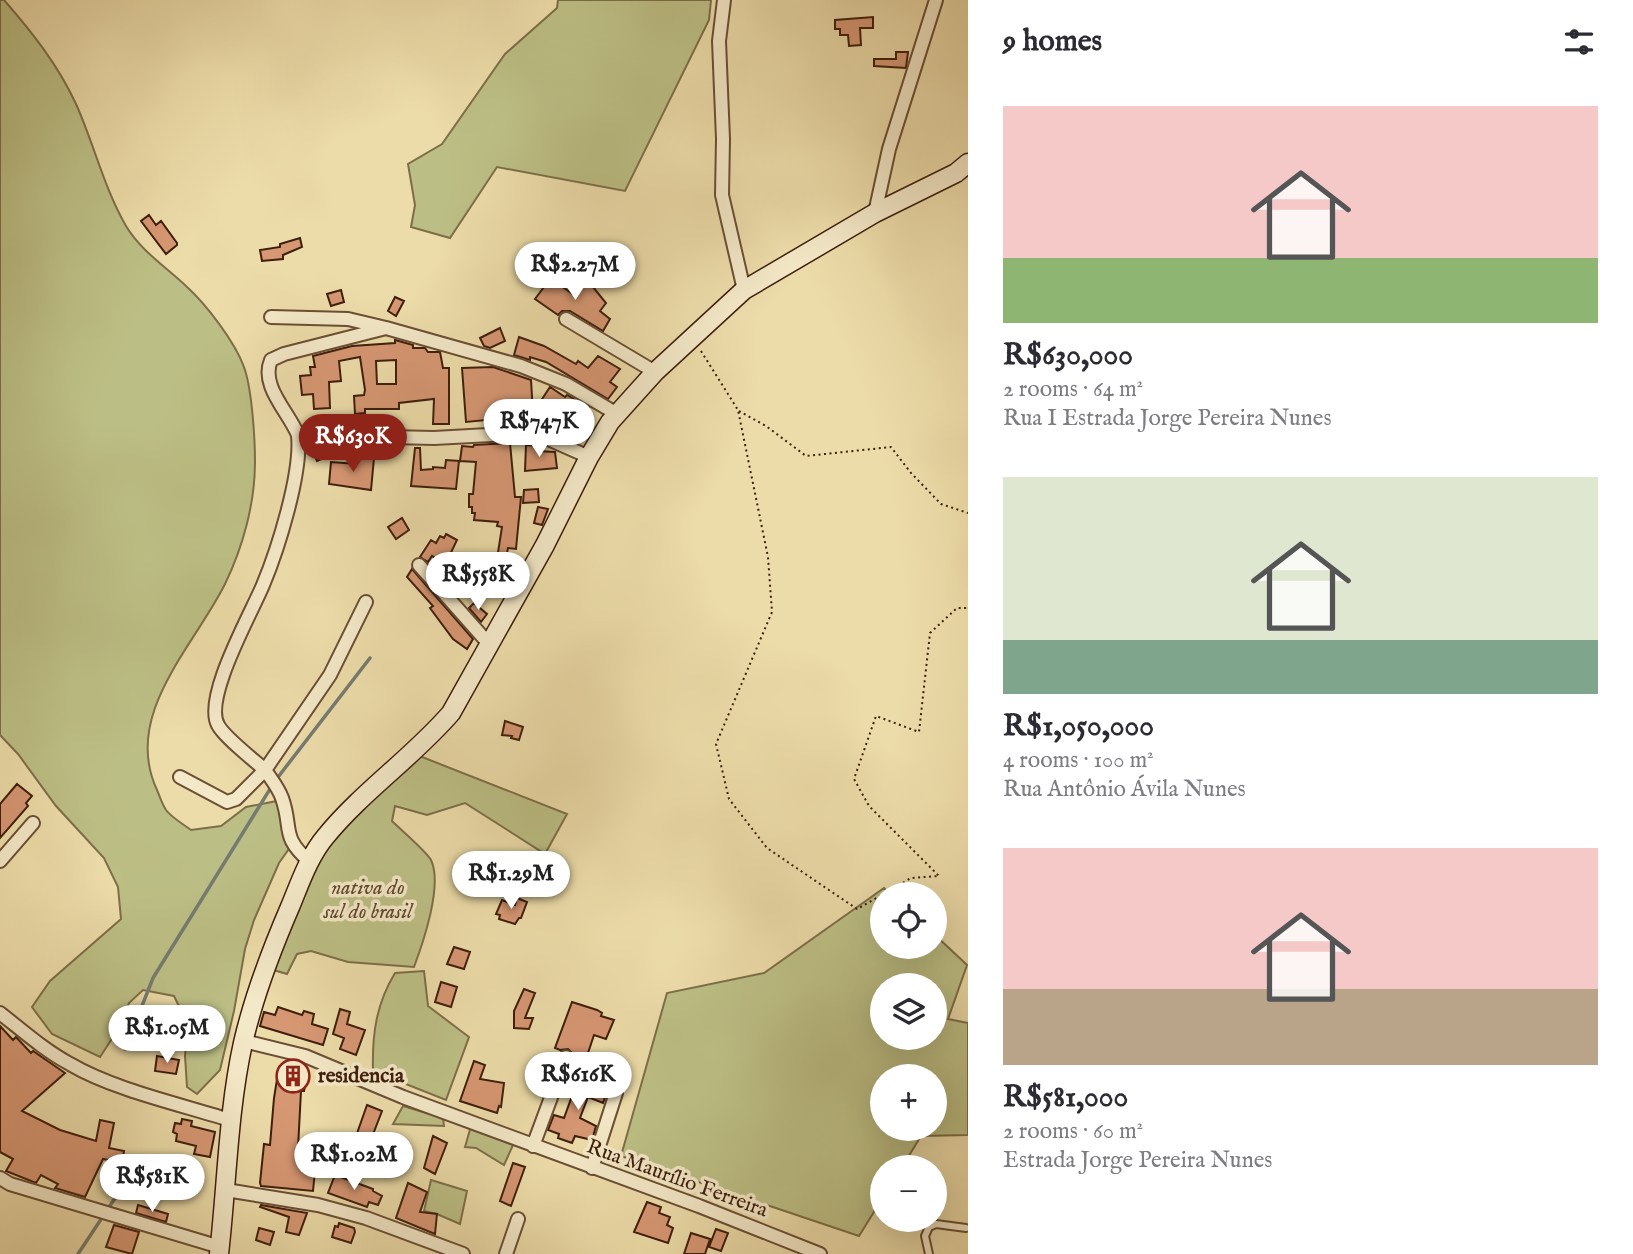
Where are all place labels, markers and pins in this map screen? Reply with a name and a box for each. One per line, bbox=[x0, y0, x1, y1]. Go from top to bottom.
pin: R$2.27M bbox=[510, 243, 640, 302]
pin: R$747K bbox=[482, 400, 596, 459]
pin: R$630K bbox=[296, 414, 410, 474]
pin: R$558K bbox=[421, 552, 535, 612]
pin: R$1.29M bbox=[446, 852, 576, 911]
pin: R$1.05M bbox=[102, 1006, 232, 1065]
pin: R$616K bbox=[521, 1052, 635, 1112]
building icon: residencia bbox=[274, 1057, 312, 1095]
place label: residencia bbox=[318, 1063, 405, 1090]
pin: R$1.02M bbox=[289, 1132, 419, 1192]
pin: R$581K bbox=[95, 1154, 209, 1214]

